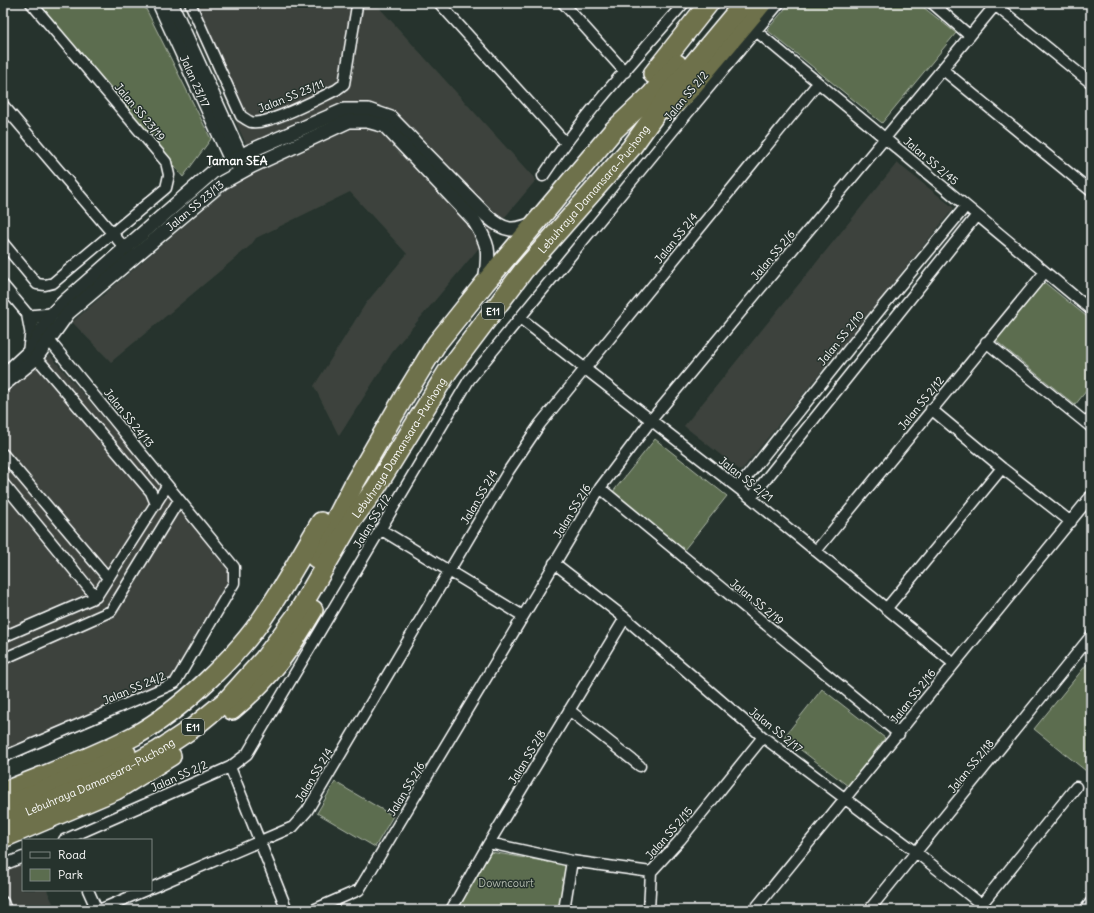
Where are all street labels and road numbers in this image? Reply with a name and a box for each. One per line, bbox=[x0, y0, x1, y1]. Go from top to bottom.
street label: Jalan 23/17 bbox=[177, 53, 213, 110]
street label: Jalan SS 2/2 bbox=[661, 68, 711, 124]
street label: Jalan SS 23/11 bbox=[256, 77, 326, 115]
street label: Jalan SS 23/19 bbox=[112, 80, 168, 144]
street label: Lebuhraya Damansara–Puchong bbox=[535, 122, 652, 256]
street label: Jalan SS 2/45 bbox=[901, 134, 961, 188]
street label: Jalan SS 23/13 bbox=[163, 177, 227, 234]
street label: Jalan SS 2/4 bbox=[651, 210, 701, 266]
street label: Jalan SS 2/6 bbox=[748, 227, 798, 283]
road number: E11 bbox=[482, 303, 504, 319]
street label: Jalan SS 2/10 bbox=[815, 308, 867, 368]
street label: Jalan SS 2/12 bbox=[895, 373, 947, 433]
street label: Lebuhraya Damansara–Puchong bbox=[349, 375, 449, 521]
street label: Jalan SS 24/13 bbox=[101, 386, 157, 450]
street label: Jalan SS 2/21 bbox=[716, 454, 776, 504]
street label: Jalan SS 2/4 bbox=[458, 467, 500, 527]
street label: Jalan SS 2/6 bbox=[550, 481, 594, 541]
street label: Jalan SS 2/2 bbox=[350, 491, 394, 551]
street label: Jalan SS 2/19 bbox=[727, 576, 787, 628]
street label: Jalan SS 2/16 bbox=[887, 666, 939, 726]
street label: Jalan SS 24/2 bbox=[101, 669, 167, 707]
street label: Jalan SS 2/17 bbox=[747, 704, 806, 756]
road number: E11 bbox=[182, 719, 204, 735]
street label: Jalan SS 2/8 bbox=[505, 727, 549, 787]
street label: Lebuhraya Damansara–Puchong bbox=[23, 735, 177, 819]
street label: Jalan SS 2/18 bbox=[945, 736, 997, 796]
street label: Jalan SS 2/4 bbox=[292, 745, 336, 805]
street label: Jalan SS 2/2 bbox=[149, 757, 209, 795]
street label: Jalan SS 2/6 bbox=[384, 759, 428, 819]
street label: Jalan SS 2/15 bbox=[642, 804, 696, 862]

